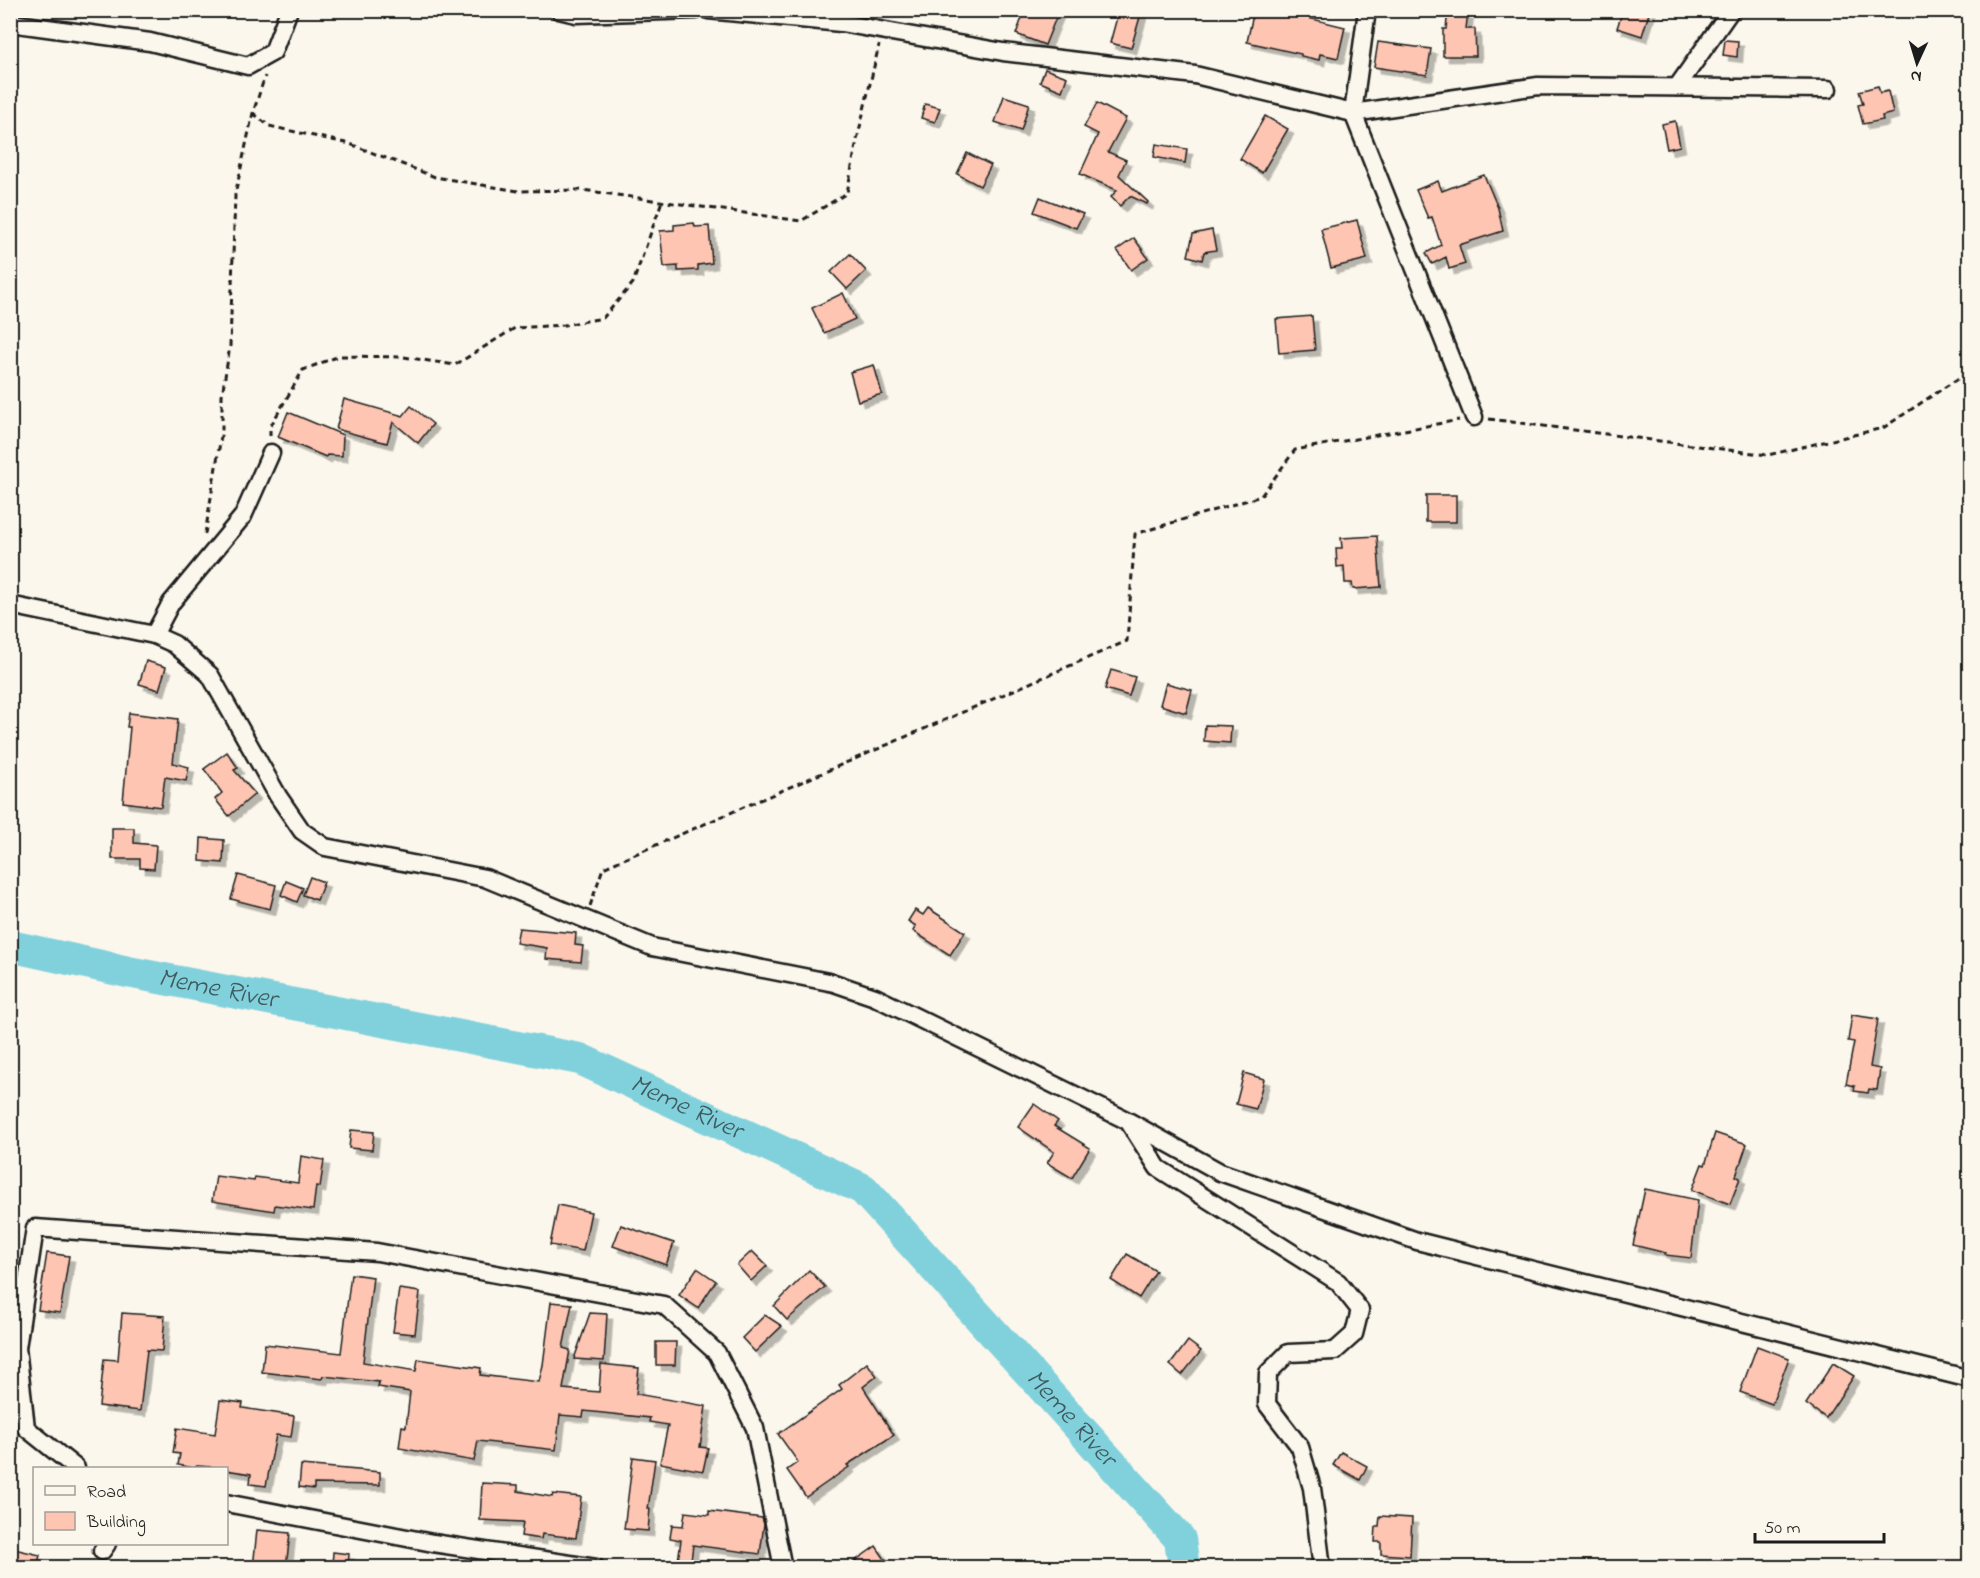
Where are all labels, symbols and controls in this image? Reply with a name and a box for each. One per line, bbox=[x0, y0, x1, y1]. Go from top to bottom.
north arrow bbox=[1887, 33, 1947, 93]
text: N bbox=[1910, 64, 1922, 88]
water label: Meme River bbox=[155, 959, 284, 1020]
water label: Meme River bbox=[624, 1065, 752, 1152]
water label: Meme River bbox=[1016, 1361, 1128, 1479]
legend bbox=[33, 1467, 228, 1545]
text: Road bbox=[87, 1480, 126, 1506]
scale bar bbox=[1755, 1506, 1884, 1544]
text: Building bbox=[86, 1510, 146, 1537]
text: 50 m bbox=[1764, 1516, 1801, 1542]

